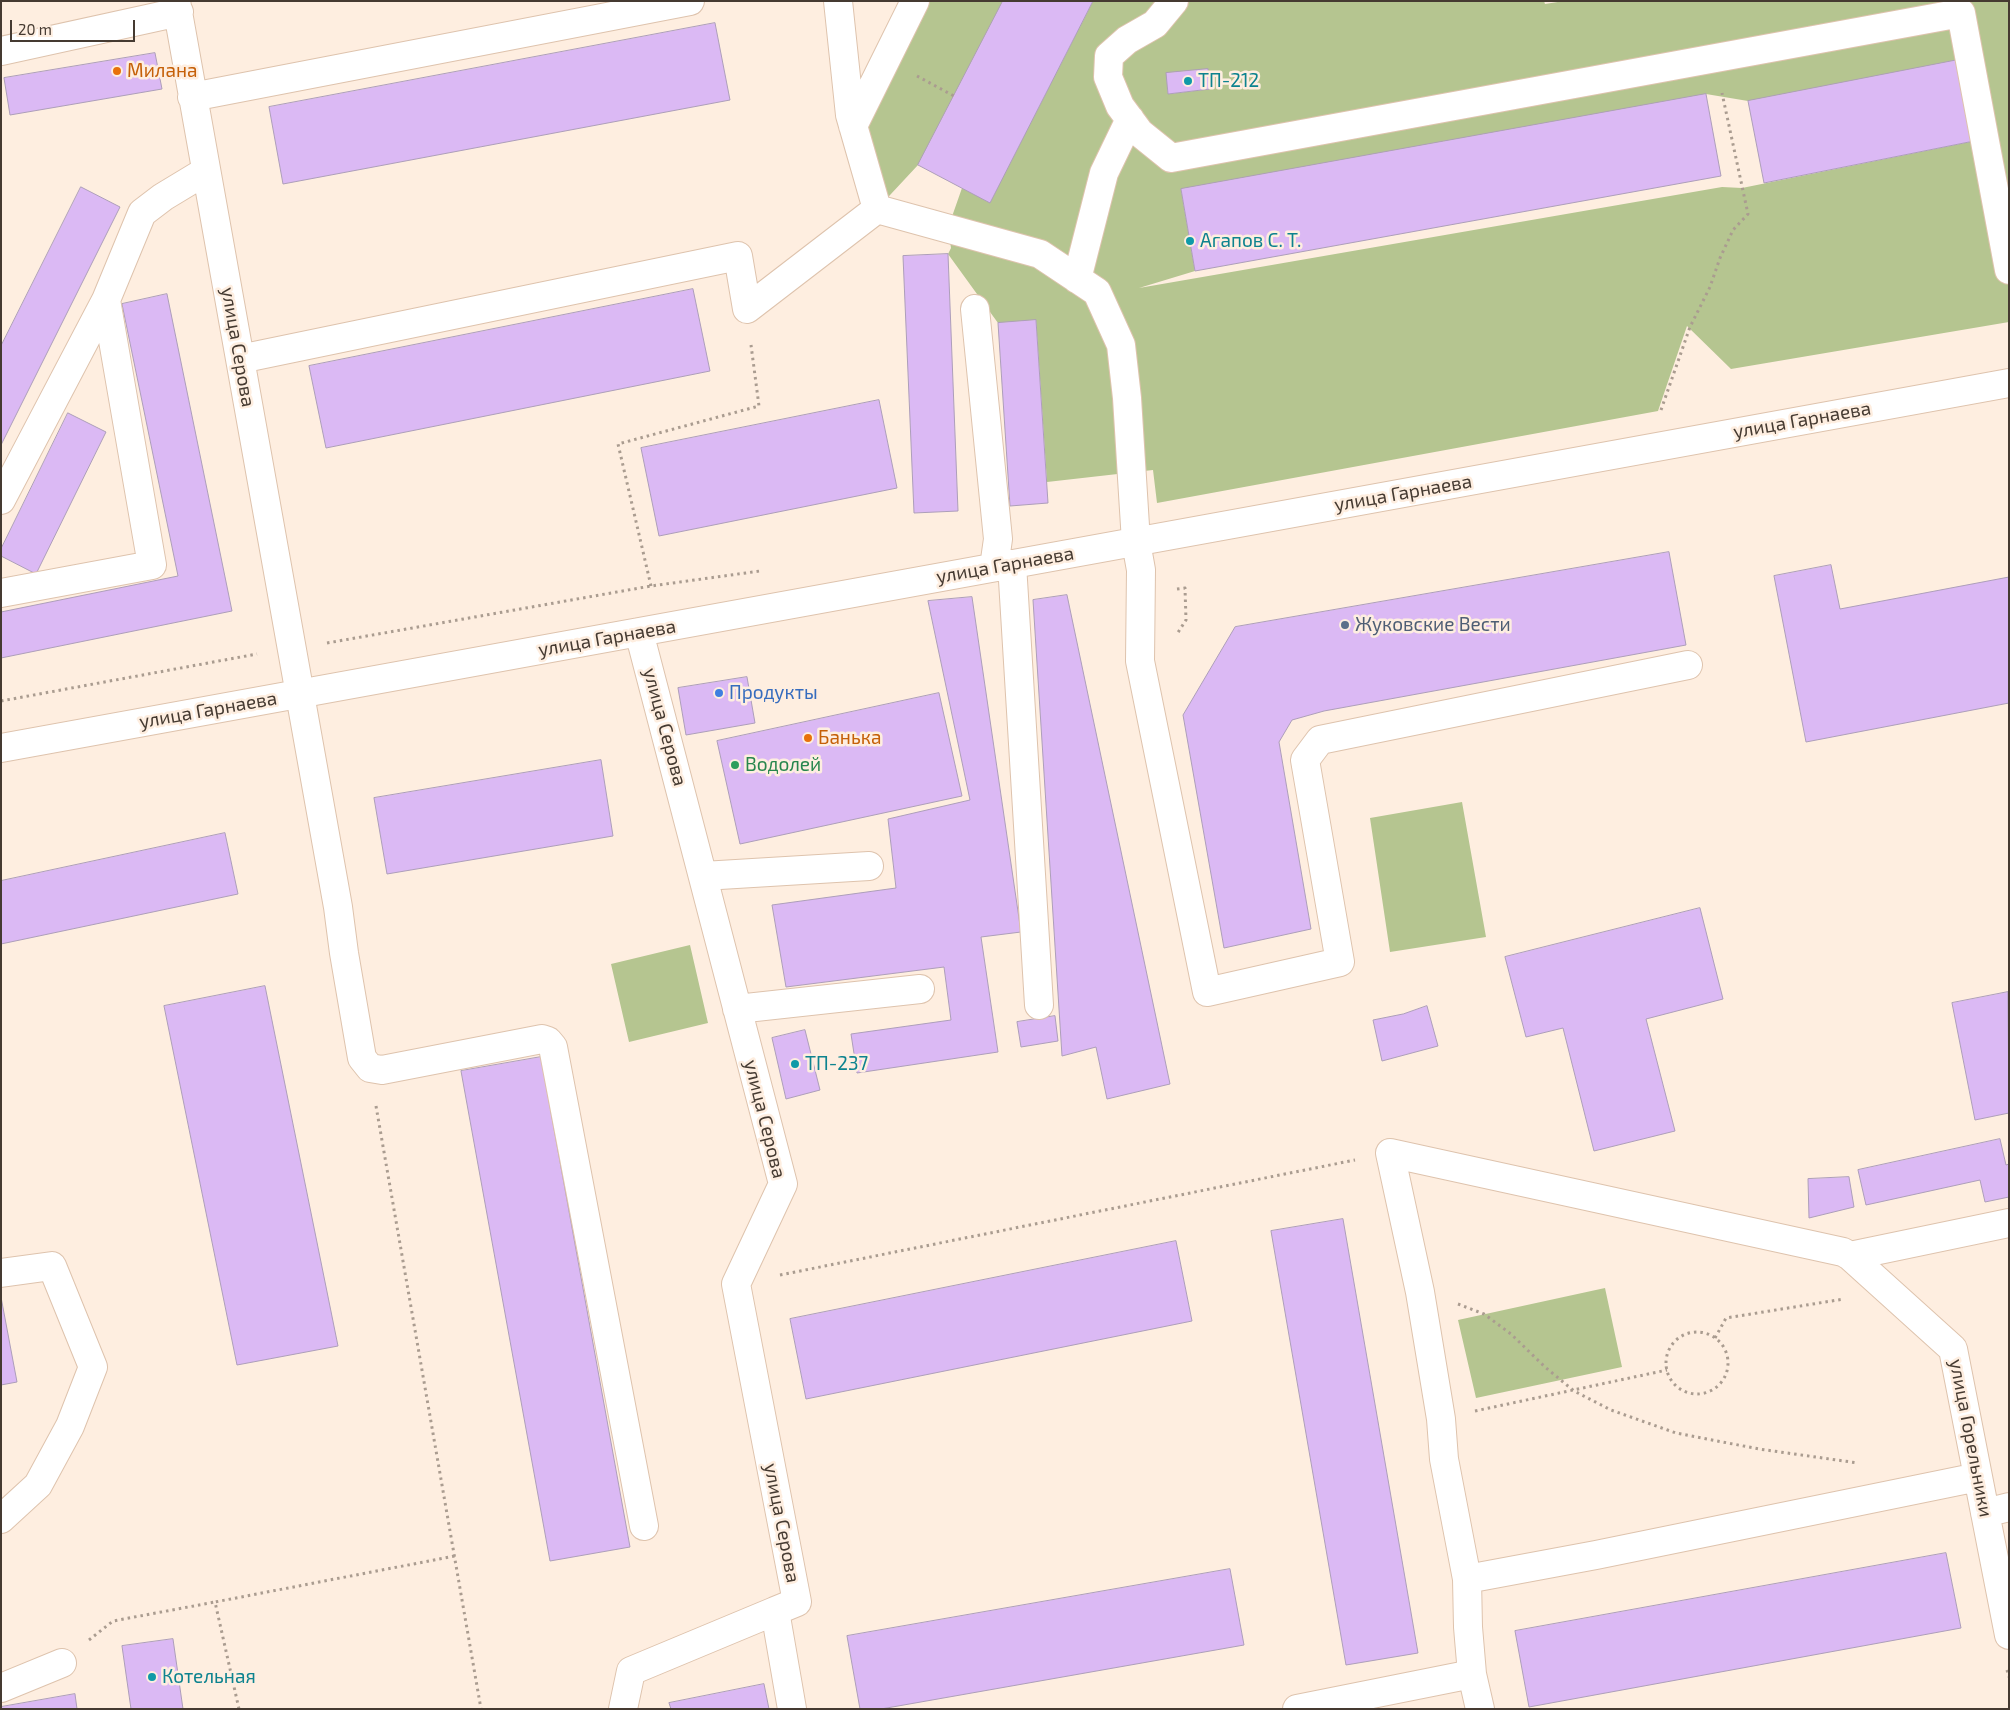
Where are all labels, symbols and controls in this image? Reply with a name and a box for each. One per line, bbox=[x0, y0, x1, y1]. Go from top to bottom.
scale bar bbox=[12, 10, 138, 42]
text: 20 m bbox=[18, 20, 52, 38]
place label: Милана bbox=[127, 60, 198, 82]
marker: Милана bbox=[111, 65, 123, 77]
place label: ТП-212 bbox=[1198, 70, 1259, 92]
marker: ТП-212 bbox=[1182, 75, 1194, 87]
place label: Агапов С. Т. bbox=[1200, 230, 1301, 252]
marker: Агапов С. Т. bbox=[1184, 235, 1196, 247]
street label: улица Серова bbox=[216, 285, 260, 409]
street label: улица Гарнаева bbox=[1731, 397, 1873, 443]
street label: улица Гарнаева bbox=[1332, 470, 1474, 516]
street label: улица Гарнаева bbox=[934, 542, 1076, 588]
place label: Жуковские Вести bbox=[1355, 614, 1511, 636]
street label: улица Гарнаева bbox=[536, 615, 678, 661]
marker: Жуковские Вести bbox=[1339, 619, 1351, 631]
street label: улица Серова bbox=[638, 666, 692, 788]
place label: Продукты bbox=[729, 682, 818, 704]
street label: улица Гарнаева bbox=[137, 687, 279, 733]
marker: Продукты bbox=[713, 687, 725, 699]
place label: Банька bbox=[818, 727, 881, 749]
marker: Банька bbox=[802, 732, 814, 744]
place label: Водолей bbox=[745, 754, 821, 776]
marker: Водолей bbox=[729, 759, 741, 771]
place label: ТП-237 bbox=[805, 1053, 868, 1075]
street label: улица Серова bbox=[739, 1057, 791, 1181]
marker: ТП-237 bbox=[789, 1058, 801, 1070]
street label: улица Горельники bbox=[1945, 1357, 1997, 1519]
street label: улица Серова bbox=[759, 1461, 805, 1585]
place label: Котельная bbox=[162, 1666, 256, 1688]
marker: Котельная bbox=[146, 1671, 158, 1683]

